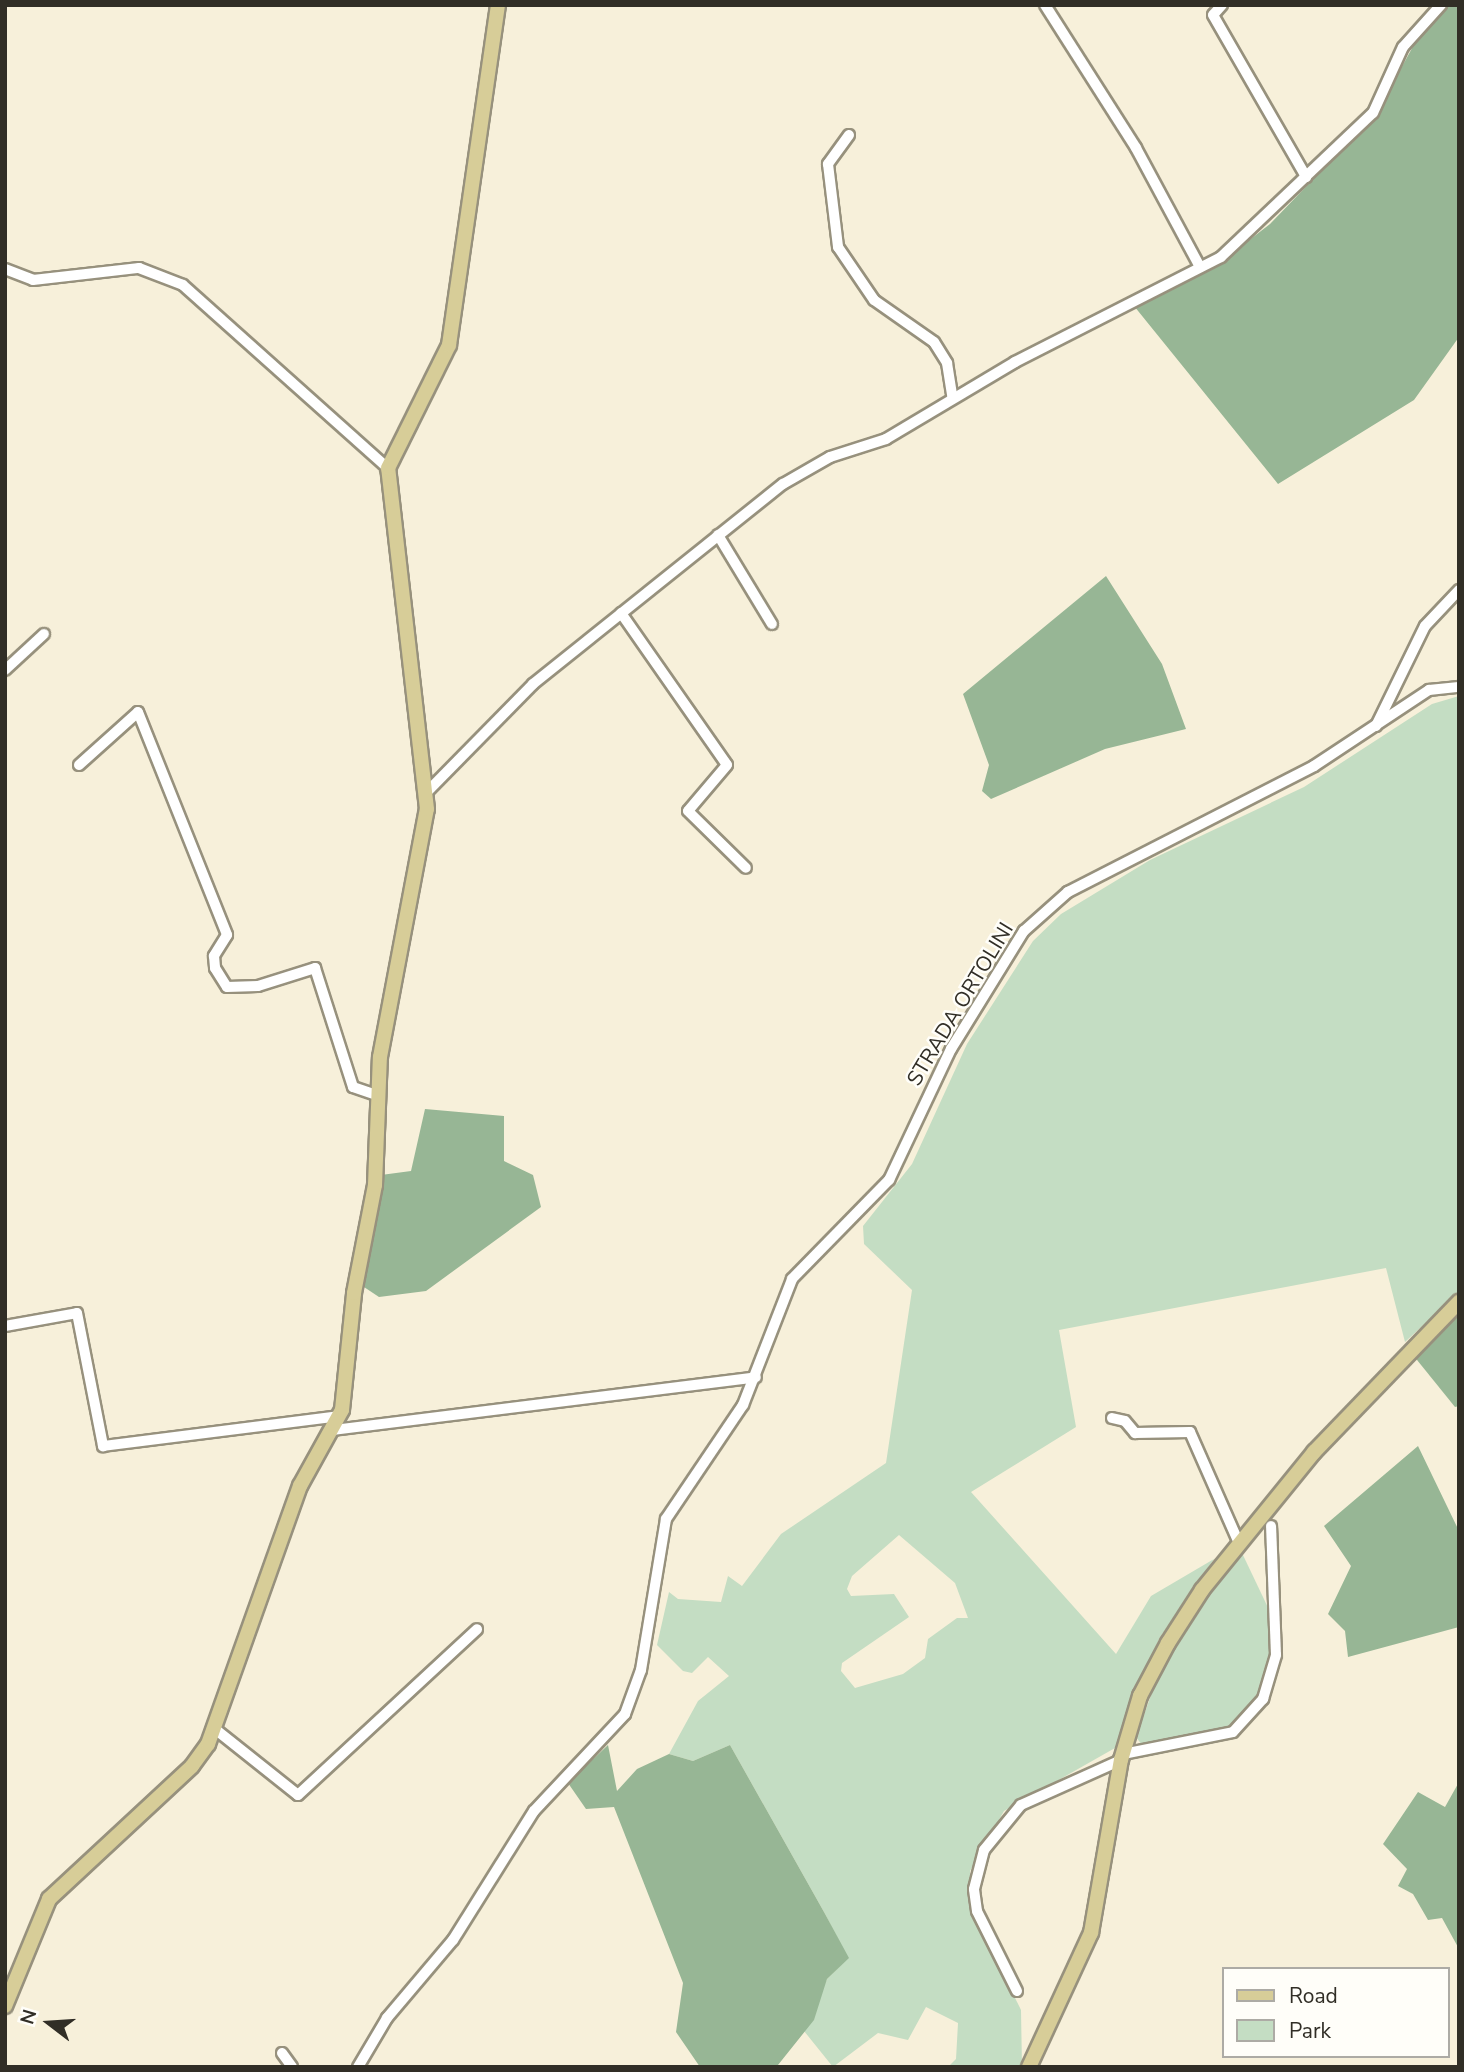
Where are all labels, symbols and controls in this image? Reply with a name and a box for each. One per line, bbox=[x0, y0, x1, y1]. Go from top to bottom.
street label: STRADA ORTOLINI bbox=[901, 918, 1019, 1090]
legend bbox=[1222, 1967, 1450, 2058]
text: Road bbox=[1289, 1982, 1338, 2010]
north arrow bbox=[14, 1988, 84, 2058]
text: N bbox=[14, 2006, 43, 2027]
text: Park bbox=[1289, 2017, 1331, 2045]

